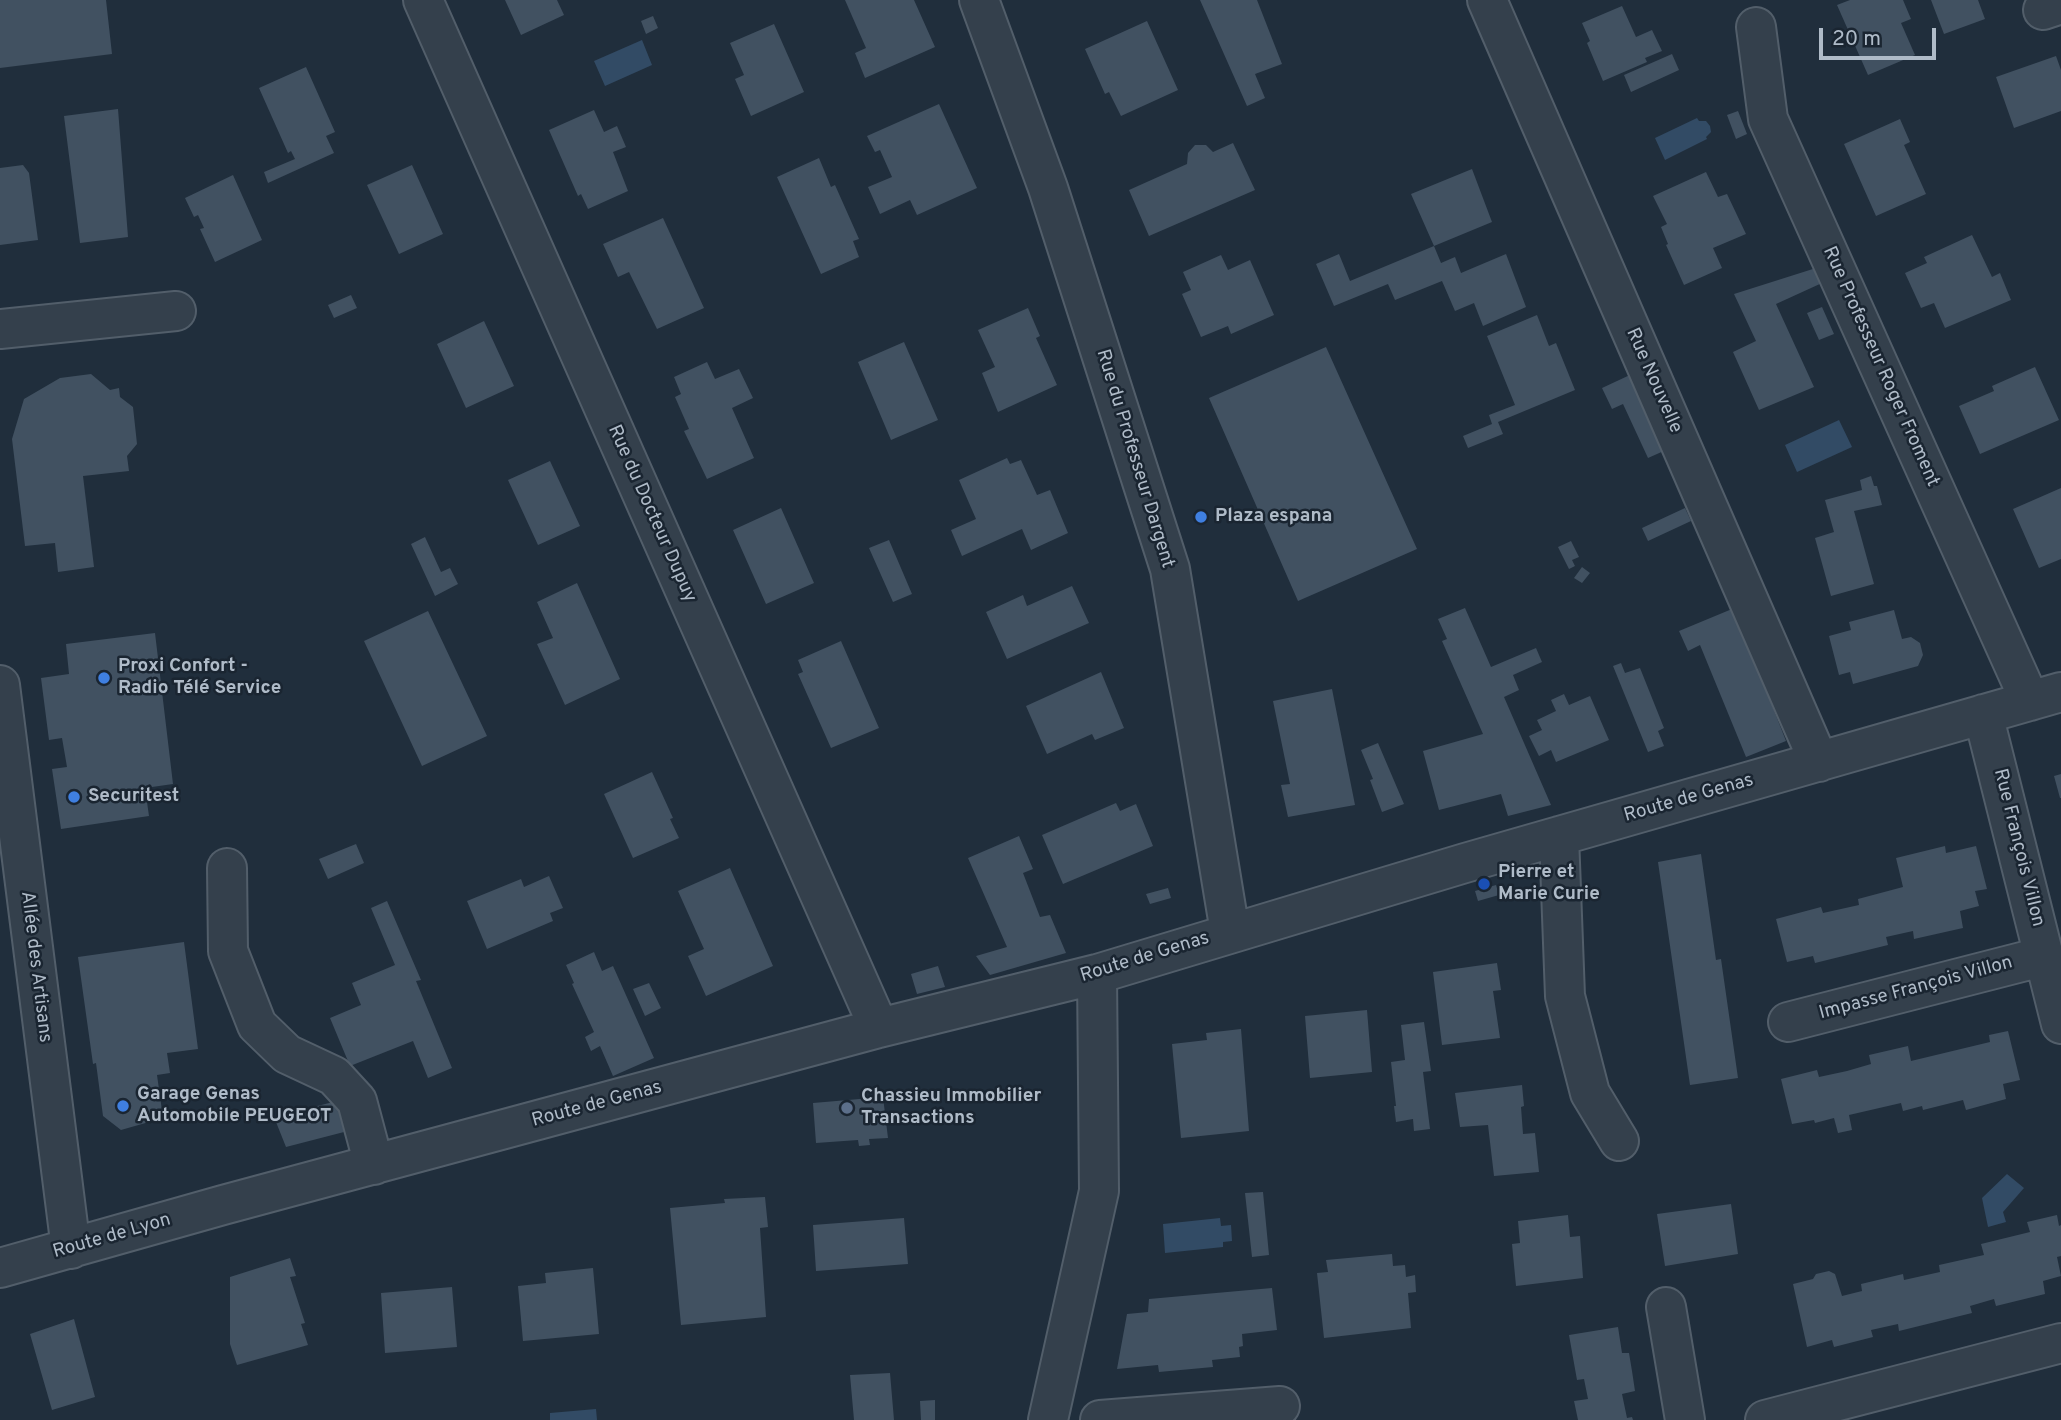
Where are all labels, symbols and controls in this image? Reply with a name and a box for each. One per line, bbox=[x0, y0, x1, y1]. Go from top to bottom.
scale bar bbox=[1823, 14, 1940, 58]
text: 20 m bbox=[1832, 26, 1881, 53]
street label: Rue Professeur Roger Froment bbox=[1817, 243, 1943, 491]
street label: Rue Nouvelle bbox=[1620, 325, 1686, 437]
street label: Rue du Professeur Dargent bbox=[1090, 347, 1178, 571]
street label: Rue du Docteur Dupuy bbox=[602, 422, 700, 606]
place label: Plaza espana bbox=[1215, 506, 1332, 528]
marker: Plaza espana bbox=[1193, 509, 1209, 525]
place label: Proxi Confort - Radio Télé Service bbox=[118, 656, 281, 700]
marker: Proxi Confort - Radio Télé Service bbox=[96, 670, 112, 686]
street label: Rue François Villon bbox=[1987, 767, 2049, 929]
street label: Route de Genas bbox=[1622, 770, 1756, 828]
place label: Securitest bbox=[88, 786, 179, 808]
marker: Securitest bbox=[66, 789, 82, 805]
place label: Pierre et Marie Curie bbox=[1498, 862, 1600, 906]
marker: Pierre et Marie Curie bbox=[1476, 876, 1492, 892]
street label: Allée des Artisans bbox=[14, 890, 56, 1044]
street label: Route de Genas bbox=[1078, 928, 1212, 988]
street label: Impasse François Villon bbox=[1817, 952, 2015, 1026]
street label: Route de Genas bbox=[529, 1077, 665, 1133]
place label: Garage Genas Automobile PEUGEOT bbox=[137, 1084, 331, 1128]
place label: Chassieu Immobilier Transactions bbox=[861, 1086, 1041, 1130]
marker: Garage Genas Automobile PEUGEOT bbox=[115, 1098, 131, 1114]
marker: Chassieu Immobilier Transactions bbox=[839, 1100, 855, 1116]
street label: Route de Lyon bbox=[50, 1209, 174, 1265]

